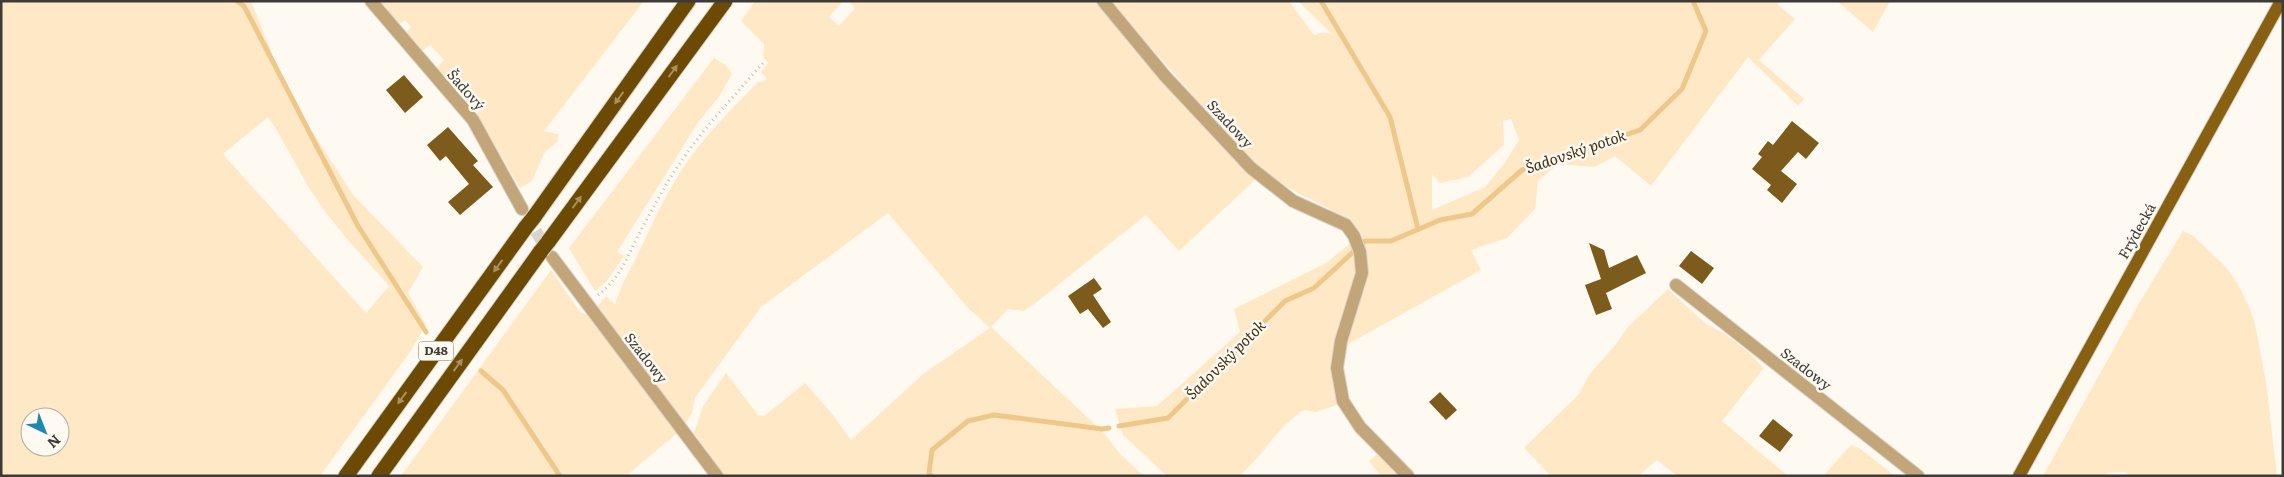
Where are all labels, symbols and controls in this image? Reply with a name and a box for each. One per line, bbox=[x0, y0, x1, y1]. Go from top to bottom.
street label: Šadový bbox=[443, 64, 491, 115]
one-way arrow bbox=[668, 65, 678, 78]
one-way arrow bbox=[614, 91, 624, 105]
street label: Szadowy bbox=[1203, 95, 1259, 152]
water label: Šadovský potok bbox=[1522, 122, 1629, 179]
one-way arrow bbox=[572, 195, 582, 209]
street label: Frýdecká bbox=[2112, 198, 2160, 262]
one-way arrow bbox=[493, 259, 503, 273]
water label: Šadovský potok bbox=[1180, 313, 1271, 404]
street label: Szadowy bbox=[621, 328, 673, 388]
road number: D48 bbox=[418, 342, 454, 361]
street label: Szadowy bbox=[1777, 342, 1837, 395]
one-way arrow bbox=[453, 359, 464, 372]
one-way arrow bbox=[397, 391, 408, 404]
north arrow bbox=[20, 407, 70, 457]
text: N bbox=[43, 431, 66, 454]

